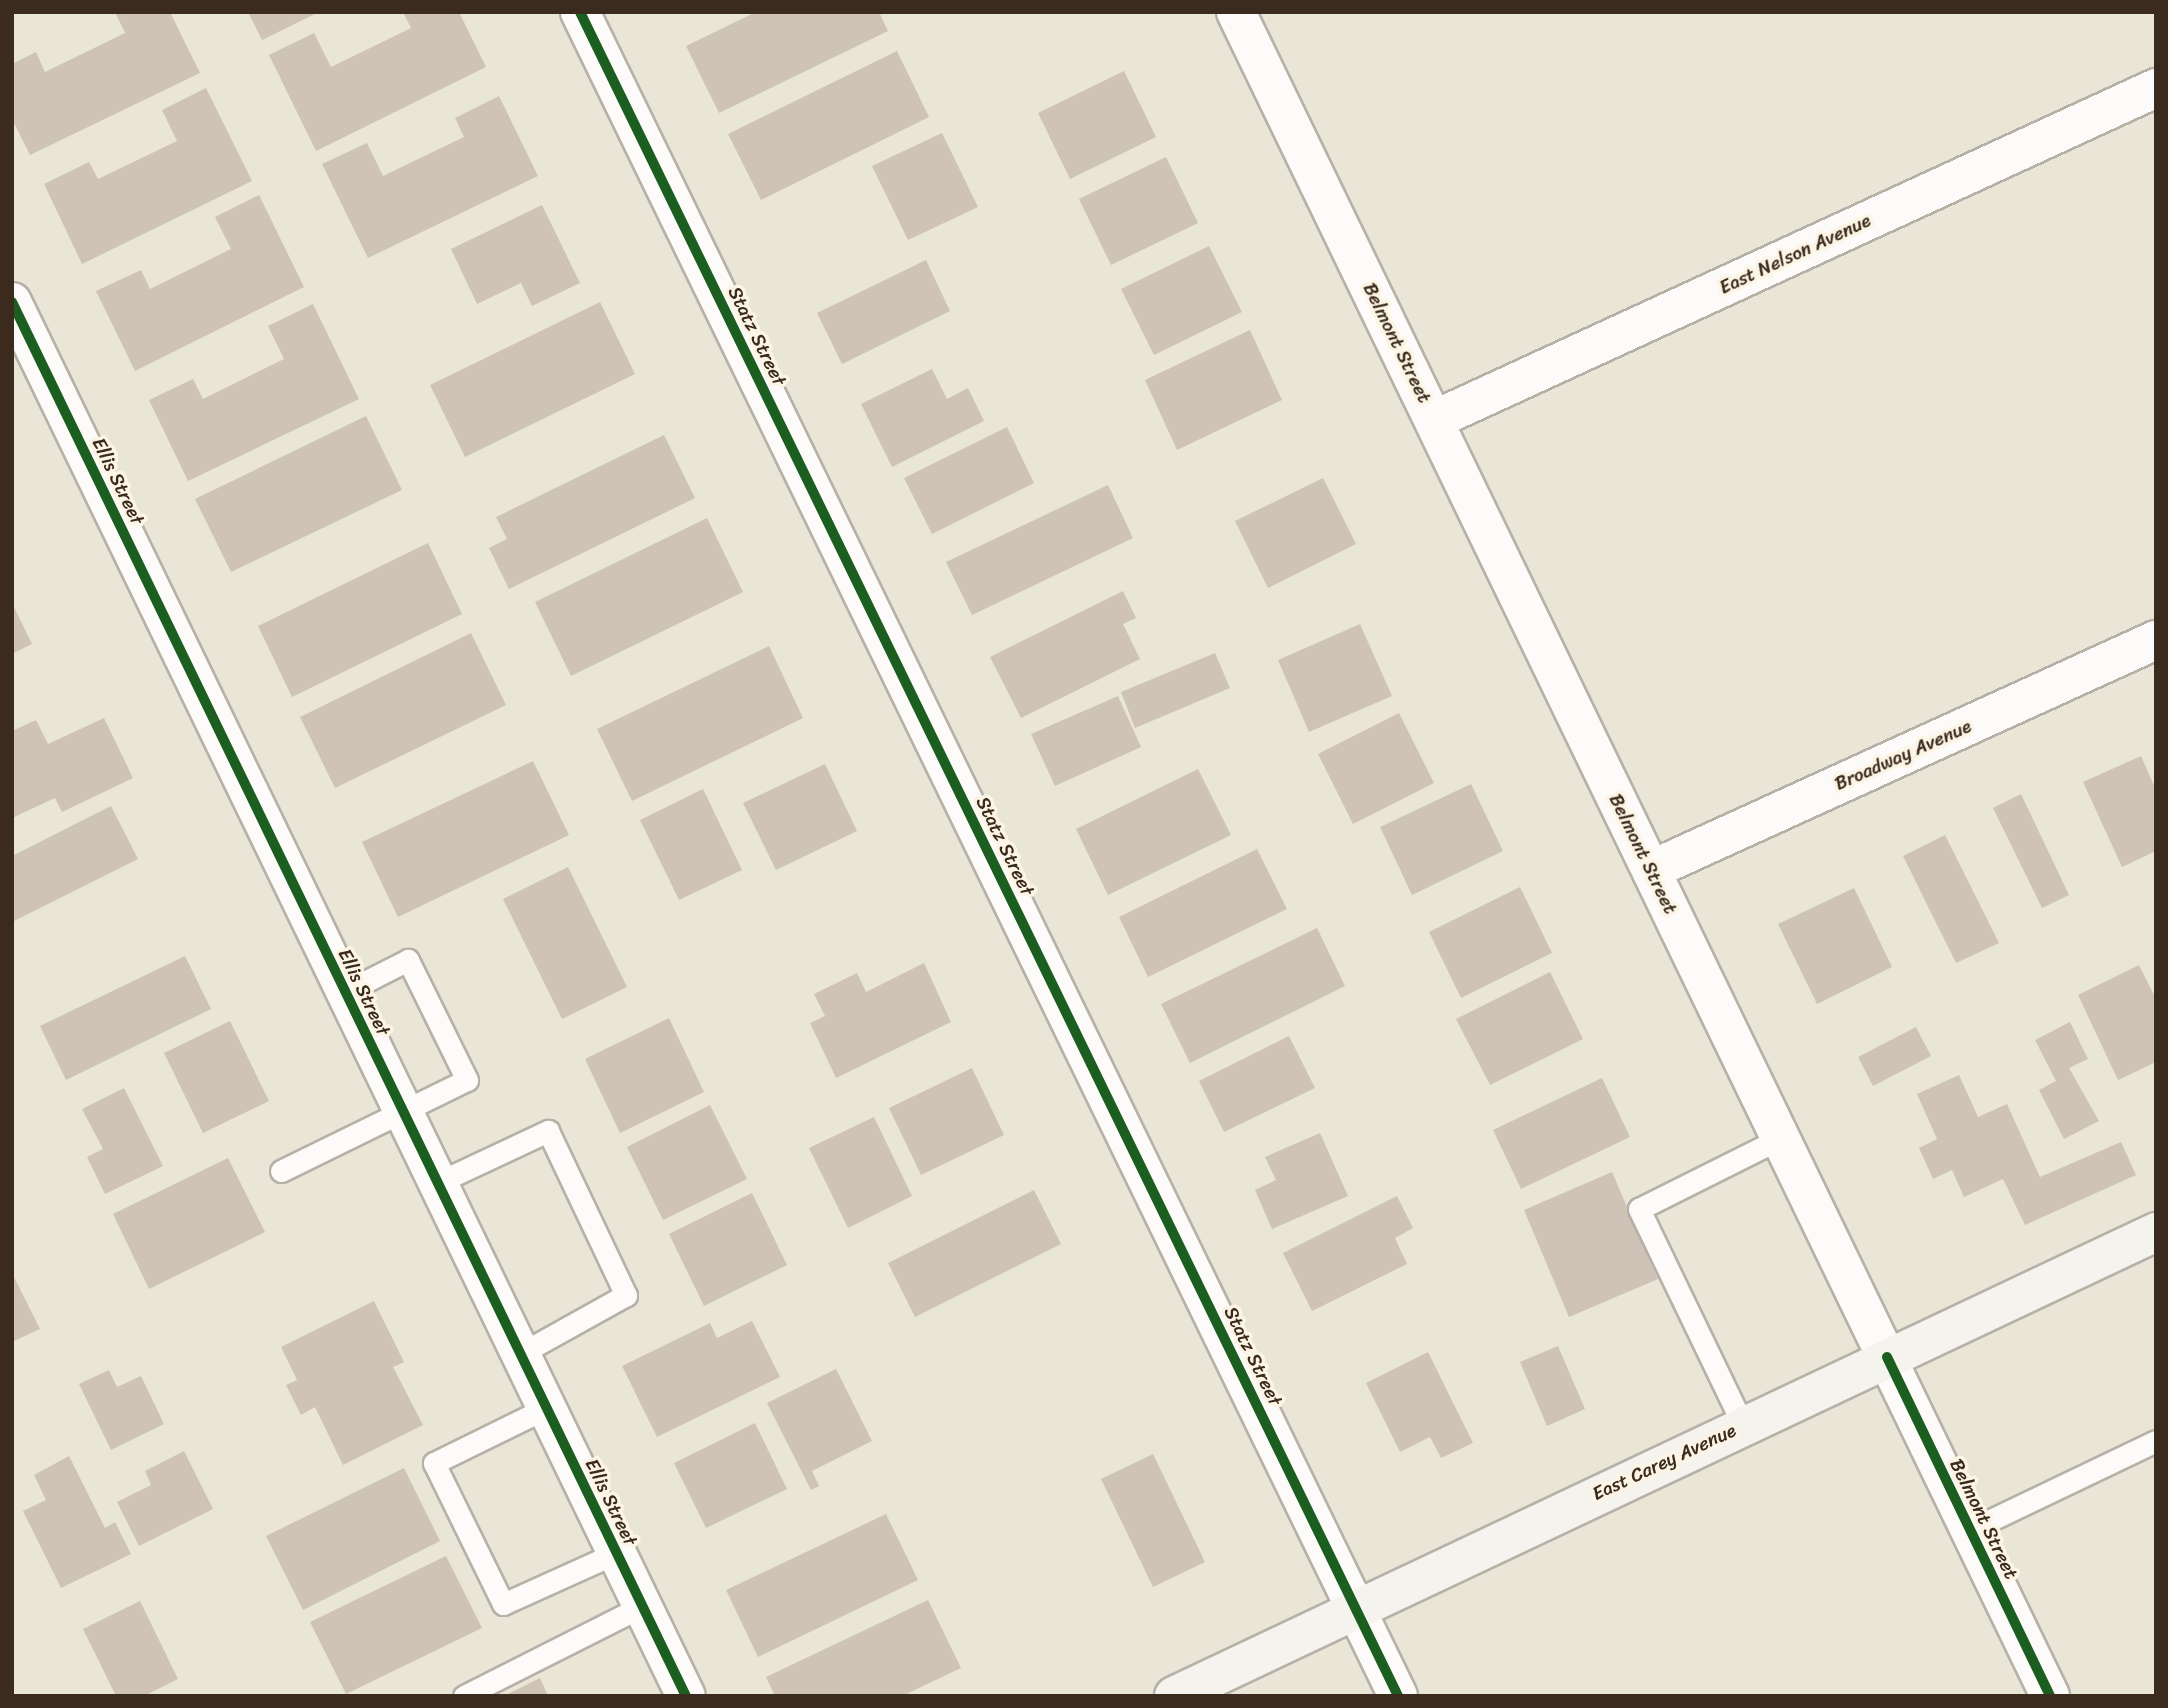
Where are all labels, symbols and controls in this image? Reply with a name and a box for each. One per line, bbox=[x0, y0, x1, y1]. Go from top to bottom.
street label: East Nelson Avenue bbox=[1716, 209, 1874, 299]
street label: Belmont Street bbox=[1358, 279, 1436, 407]
street label: Statz Street bbox=[723, 283, 791, 389]
street label: Ellis Street bbox=[87, 434, 149, 528]
street label: Broadway Avenue bbox=[1831, 715, 1975, 795]
street label: Belmont Street bbox=[1604, 790, 1682, 918]
street label: Statz Street bbox=[971, 793, 1039, 899]
street label: Ellis Street bbox=[333, 945, 395, 1039]
street label: Statz Street bbox=[1219, 1303, 1287, 1409]
street label: East Carey Avenue bbox=[1588, 1419, 1740, 1505]
street label: Ellis Street bbox=[580, 1455, 642, 1549]
street label: Belmont Street bbox=[1945, 1455, 2023, 1583]

